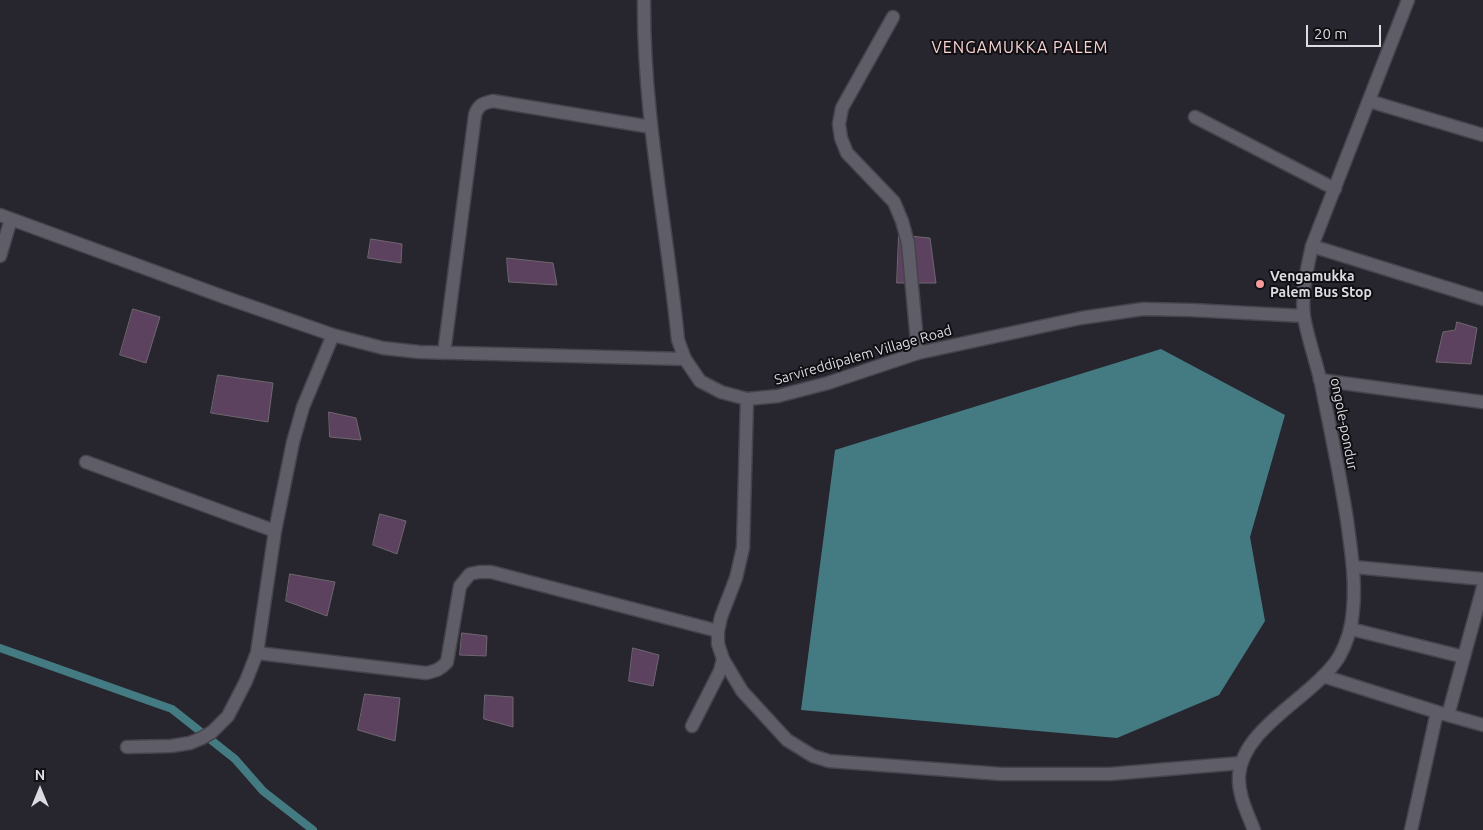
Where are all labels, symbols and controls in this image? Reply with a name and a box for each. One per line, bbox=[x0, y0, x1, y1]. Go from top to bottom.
scale bar bbox=[1308, 15, 1383, 47]
text: 20 m bbox=[1314, 25, 1347, 42]
district label: VENGAMUKKA PALEM bbox=[930, 38, 1110, 58]
place label: Vengamukka Palem Bus Stop bbox=[1270, 268, 1372, 300]
marker: Vengamukka Palem Bus Stop bbox=[1254, 278, 1266, 290]
street label: Sarvireddipalem Village Road bbox=[772, 322, 954, 388]
street label: ongole-pondur bbox=[1327, 376, 1361, 472]
north arrow bbox=[15, 765, 65, 815]
text: N bbox=[35, 767, 45, 783]

